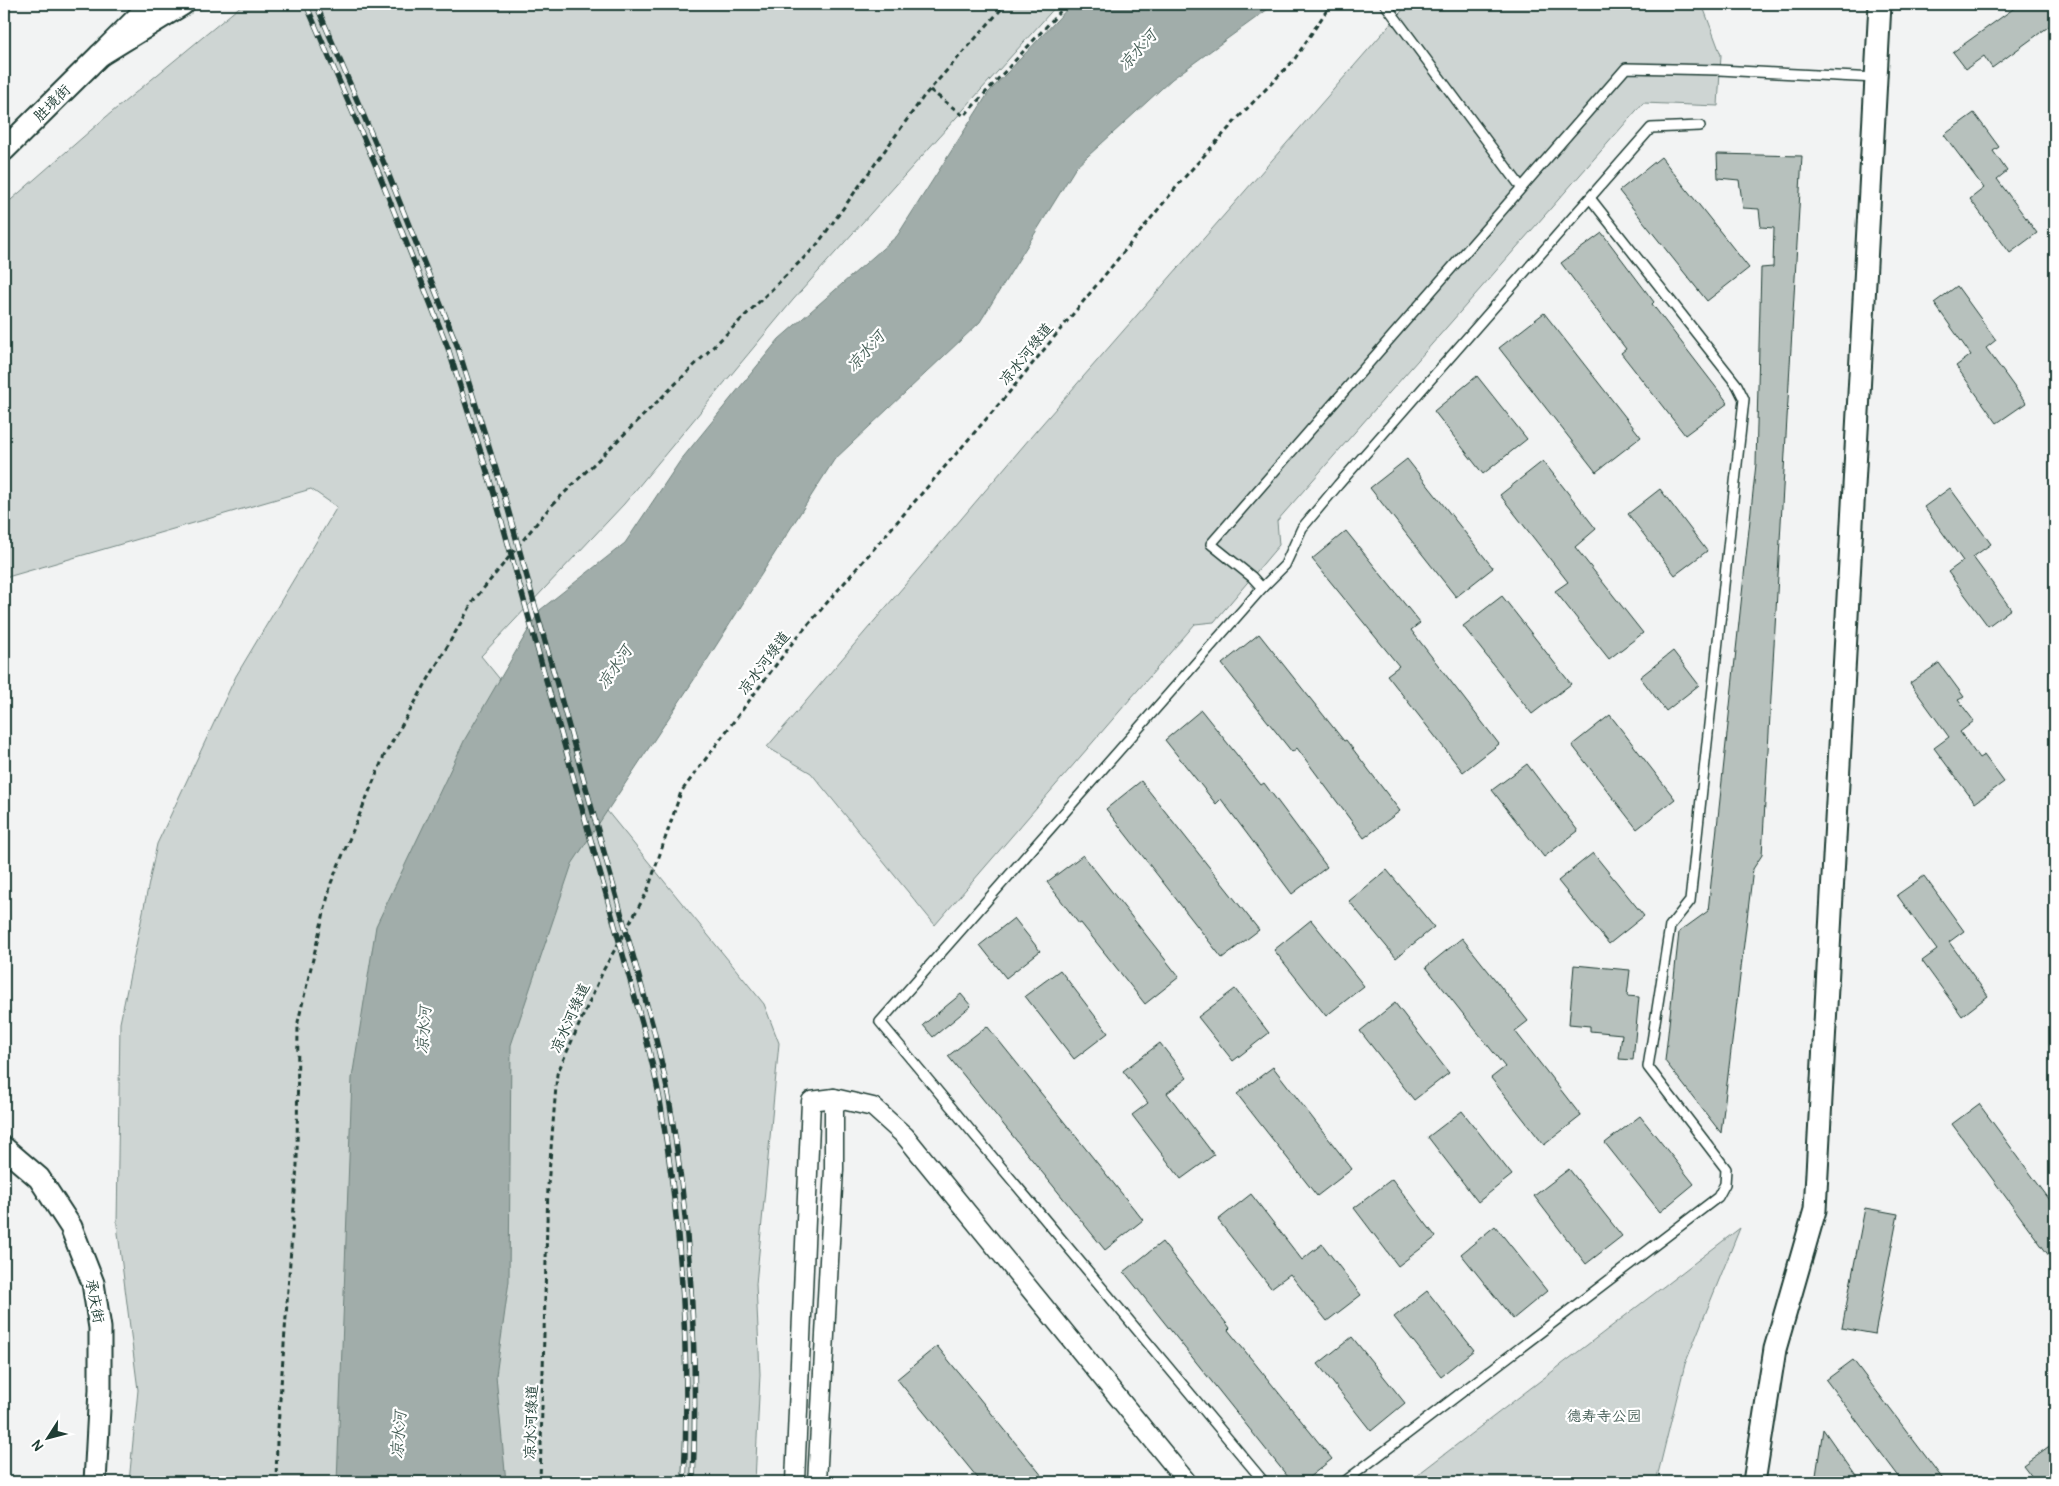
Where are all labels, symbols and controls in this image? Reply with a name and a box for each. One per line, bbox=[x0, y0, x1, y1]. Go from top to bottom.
water label: 凉水河 bbox=[1114, 24, 1163, 75]
street label: 胜境街 bbox=[30, 81, 75, 126]
street label: 凉水河绿道 bbox=[995, 319, 1057, 389]
water label: 凉水河 bbox=[842, 325, 891, 376]
street label: 凉水河绿道 bbox=[734, 628, 795, 699]
water label: 凉水河 bbox=[593, 640, 638, 693]
street label: 凉水河绿道 bbox=[547, 980, 594, 1056]
water label: 凉水河 bbox=[412, 1002, 436, 1055]
street label: 承庆街 bbox=[81, 1277, 108, 1325]
street label: 凉水河绿道 bbox=[521, 1384, 542, 1460]
water label: 凉水河 bbox=[387, 1407, 411, 1460]
park label: 德寿寺公园 bbox=[1566, 1407, 1642, 1426]
north arrow bbox=[22, 1414, 72, 1464]
text: N bbox=[28, 1437, 48, 1454]

